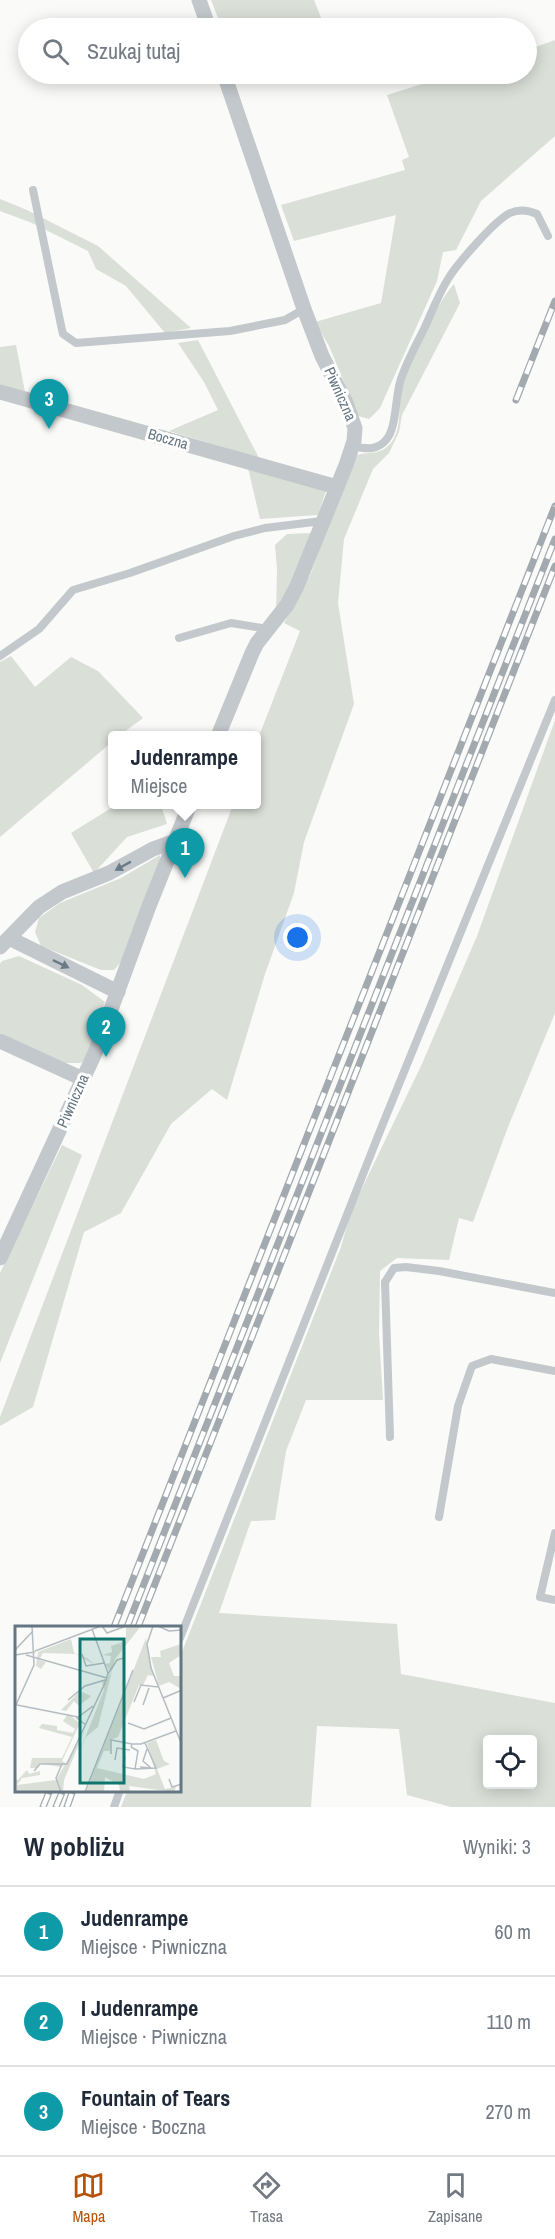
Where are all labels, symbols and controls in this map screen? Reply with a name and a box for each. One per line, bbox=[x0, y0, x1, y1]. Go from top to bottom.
search box bbox=[18, 18, 537, 84]
icon: search bbox=[39, 35, 72, 68]
text: Szukaj tutaj bbox=[87, 36, 180, 66]
street label: Piwniczna bbox=[319, 364, 362, 424]
pin: 3 bbox=[29, 380, 68, 429]
street label: Boczna bbox=[146, 423, 191, 454]
popup bbox=[108, 731, 261, 809]
text: Judenrampe bbox=[131, 742, 238, 772]
text: Miejsce bbox=[131, 772, 187, 799]
pin: 1 bbox=[166, 828, 204, 878]
one-way arrow bbox=[114, 861, 131, 871]
your location bbox=[283, 923, 312, 952]
one-way arrow bbox=[53, 959, 70, 968]
pin: 2 bbox=[86, 1008, 126, 1057]
street label: Piwniczna bbox=[51, 1070, 94, 1131]
inset map bbox=[15, 1626, 182, 1792]
map controls bbox=[483, 1735, 537, 1789]
button: locate bbox=[483, 1735, 537, 1789]
text: W pobliżu bbox=[24, 1829, 125, 1864]
text: Wyniki: 3 bbox=[463, 1833, 531, 1860]
text: Judenrampe bbox=[81, 1903, 188, 1933]
text: 1 bbox=[39, 1918, 48, 1945]
text: 60 m bbox=[495, 1918, 531, 1945]
text: Miejsce · Piwniczna bbox=[81, 1933, 227, 1960]
text: I Judenrampe bbox=[81, 1993, 198, 2023]
text: 2 bbox=[39, 2008, 48, 2035]
text: 110 m bbox=[487, 2008, 531, 2035]
text: Miejsce · Piwniczna bbox=[81, 2023, 227, 2050]
text: Fountain of Tears bbox=[81, 2083, 230, 2113]
text: 3 bbox=[39, 2098, 48, 2125]
text: 270 m bbox=[485, 2098, 531, 2125]
text: Miejsce · Boczna bbox=[81, 2113, 206, 2140]
tab: Mapa bbox=[72, 2169, 105, 2227]
tab: Trasa bbox=[250, 2169, 283, 2227]
tab: Zapisane bbox=[428, 2169, 483, 2227]

